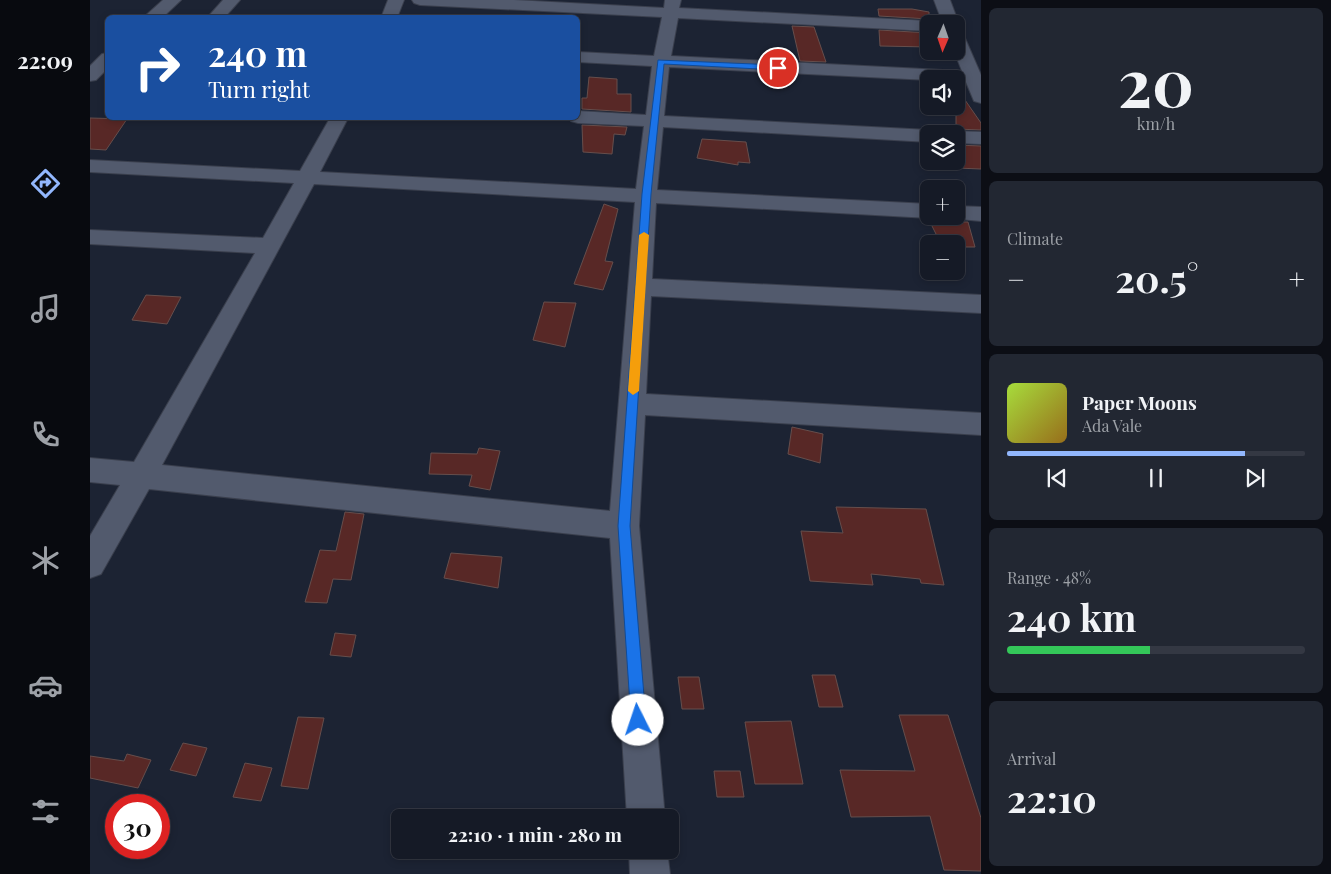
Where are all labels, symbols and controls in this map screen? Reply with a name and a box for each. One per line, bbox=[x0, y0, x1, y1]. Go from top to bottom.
north arrow bbox=[920, 15, 965, 60]
map controls bbox=[920, 15, 965, 280]
text: 240 m bbox=[208, 29, 307, 76]
icon: right bbox=[125, 35, 190, 100]
text: 20 bbox=[1118, 37, 1194, 123]
text: 22:09 bbox=[17, 45, 73, 75]
pin bbox=[757, 47, 799, 89]
icon: arrive bbox=[764, 54, 792, 82]
button: sound bbox=[920, 70, 965, 115]
text: Turn right bbox=[208, 74, 310, 104]
text: km/h bbox=[1137, 113, 1175, 134]
button: layers bbox=[920, 125, 965, 170]
icon: directions bbox=[28, 166, 63, 201]
button: + bbox=[920, 180, 965, 225]
text: Climate bbox=[1007, 228, 1063, 249]
button: − bbox=[920, 235, 965, 280]
text: 20.5° bbox=[1115, 252, 1198, 303]
text: − bbox=[1007, 260, 1025, 297]
text: + bbox=[1289, 260, 1305, 297]
icon: music bbox=[28, 291, 63, 326]
text: Paper Moons bbox=[1082, 389, 1197, 415]
text: Ada Vale bbox=[1082, 415, 1142, 436]
icon: phone bbox=[28, 417, 63, 452]
icon: previous bbox=[1043, 464, 1071, 492]
icon: pause bbox=[1142, 464, 1170, 492]
icon: next bbox=[1241, 464, 1269, 492]
icon: climate bbox=[28, 543, 63, 578]
text: Range · 48% bbox=[1007, 567, 1091, 588]
text: 240 km bbox=[1007, 591, 1136, 642]
icon: car bbox=[28, 668, 63, 703]
position arrow bbox=[611, 693, 663, 745]
text: Arrival bbox=[1007, 748, 1056, 769]
text: 22:10 bbox=[1007, 772, 1097, 823]
icon: filters bbox=[28, 794, 63, 829]
speed limit sign: 30 bbox=[105, 794, 170, 859]
text: 22:10 · 1 min · 280 m bbox=[448, 821, 622, 847]

